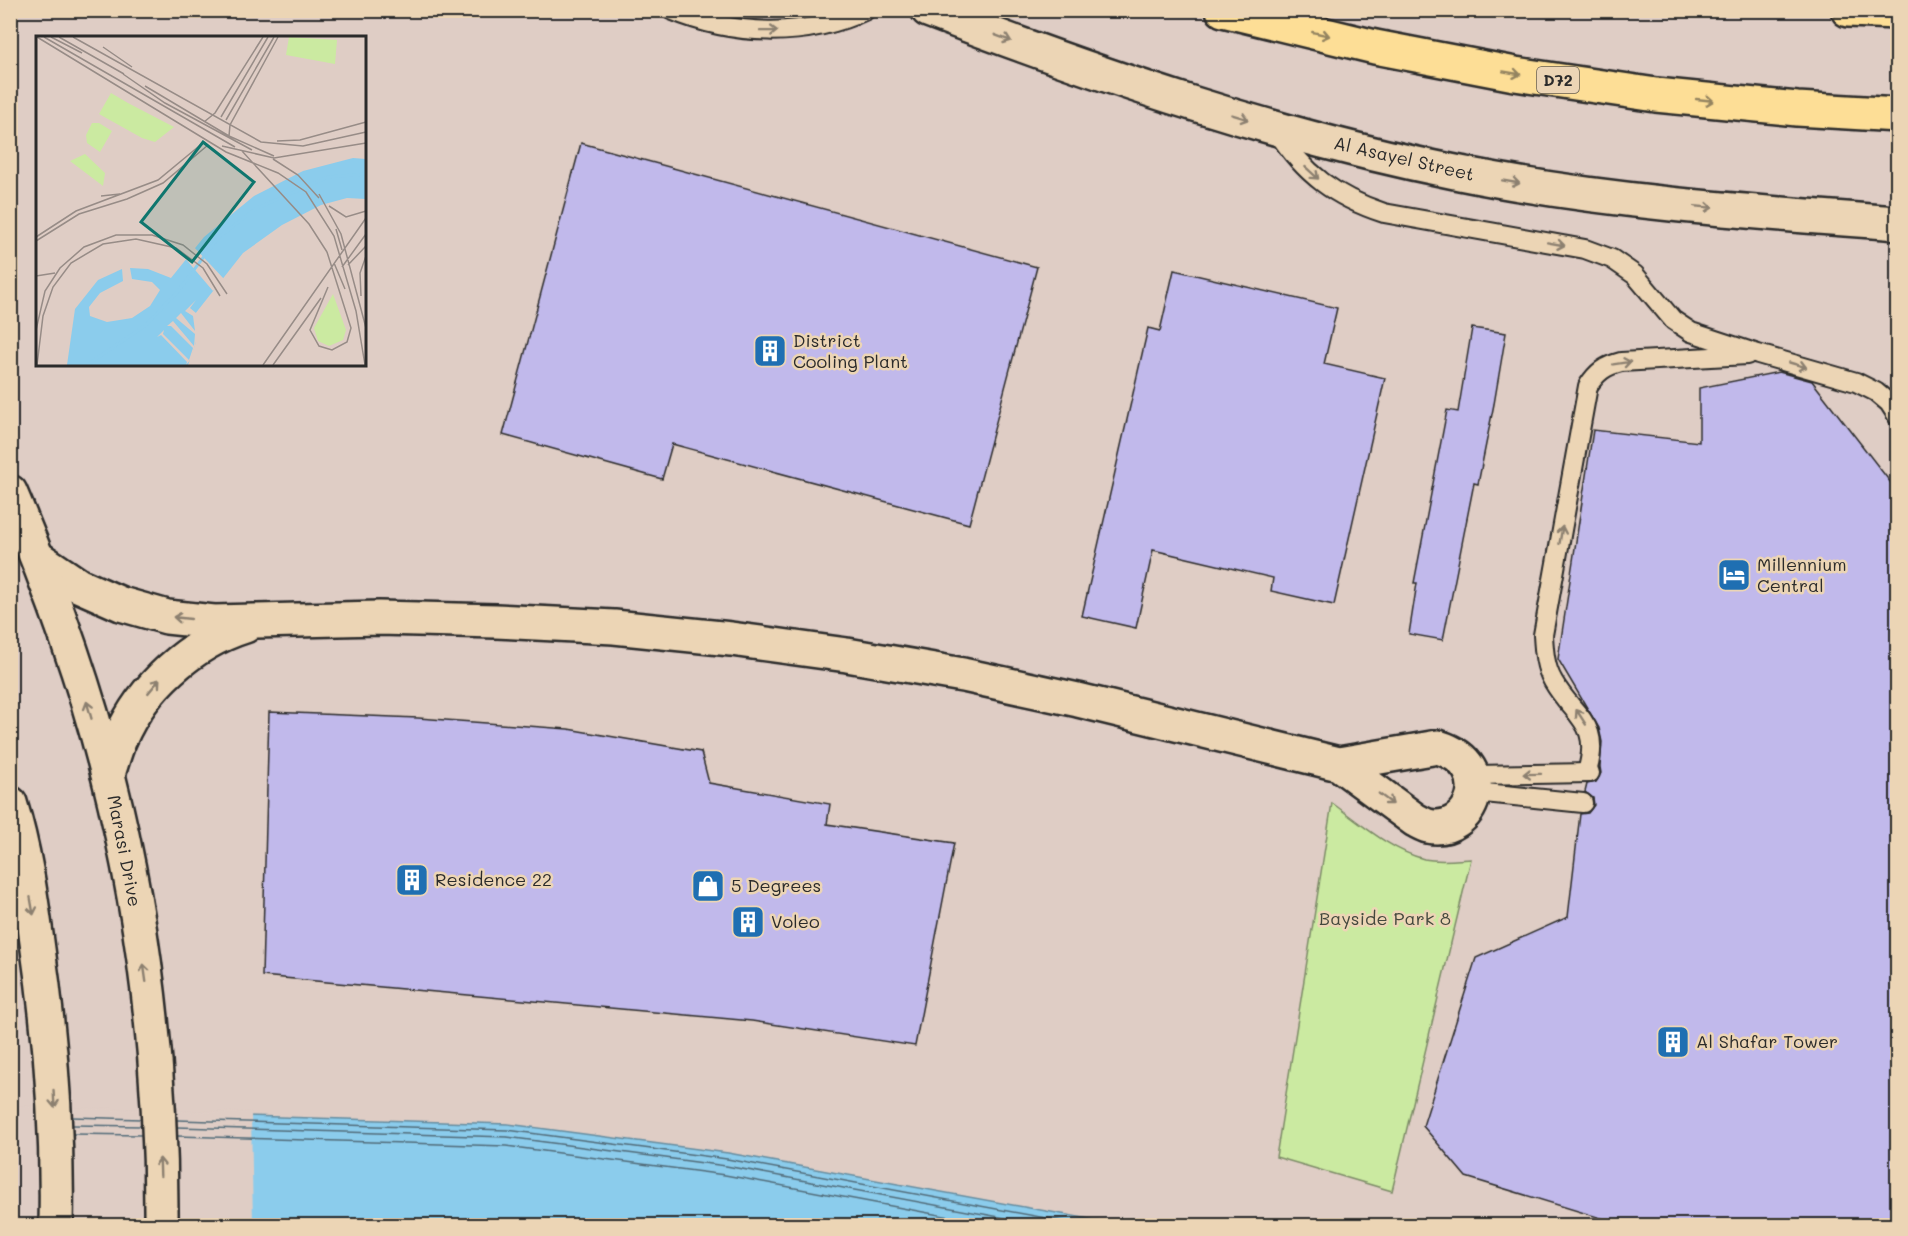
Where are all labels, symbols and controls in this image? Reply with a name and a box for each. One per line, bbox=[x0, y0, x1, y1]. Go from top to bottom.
one-way arrow bbox=[758, 25, 778, 37]
one-way arrow bbox=[1310, 29, 1330, 40]
one-way arrow bbox=[993, 34, 1011, 45]
inset map bbox=[36, 36, 366, 366]
road number: D72 bbox=[1537, 67, 1579, 93]
one-way arrow bbox=[1501, 68, 1521, 79]
one-way arrow bbox=[1694, 94, 1714, 105]
one-way arrow bbox=[1230, 112, 1249, 123]
street label: Al Asayel Street bbox=[1332, 130, 1477, 186]
one-way arrow bbox=[1304, 166, 1319, 180]
one-way arrow bbox=[1501, 177, 1521, 188]
one-way arrow bbox=[1694, 202, 1714, 213]
one-way arrow bbox=[1545, 239, 1565, 250]
place label: District Cooling Plant bbox=[793, 328, 908, 373]
building icon: District Cooling Plant bbox=[752, 333, 788, 369]
one-way arrow bbox=[1612, 357, 1631, 368]
one-way arrow bbox=[1788, 360, 1807, 372]
one-way arrow bbox=[1556, 526, 1567, 546]
place label: Millennium Central bbox=[1757, 552, 1847, 597]
hotel icon: Millennium Central bbox=[1716, 557, 1752, 593]
one-way arrow bbox=[172, 612, 192, 623]
one-way arrow bbox=[148, 678, 161, 694]
one-way arrow bbox=[83, 701, 94, 720]
one-way arrow bbox=[1575, 710, 1587, 726]
one-way arrow bbox=[1522, 768, 1542, 780]
one-way arrow bbox=[1378, 792, 1394, 805]
street label: Marasi Drive bbox=[102, 793, 148, 909]
building icon: Residence 22 bbox=[394, 862, 430, 898]
place label: Residence 22 bbox=[435, 867, 552, 891]
shop icon: 5 Degrees bbox=[690, 868, 726, 904]
place label: 5 Degrees bbox=[731, 873, 821, 897]
one-way arrow bbox=[27, 895, 38, 915]
building icon: Voleo bbox=[730, 904, 766, 940]
park label: Bayside Park 8 bbox=[1319, 906, 1451, 930]
place label: Voleo bbox=[771, 909, 820, 933]
one-way arrow bbox=[139, 963, 150, 983]
building icon: Al Shafar Tower bbox=[1655, 1024, 1691, 1060]
place label: Al Shafar Tower bbox=[1696, 1029, 1838, 1053]
one-way arrow bbox=[49, 1089, 60, 1109]
one-way arrow bbox=[154, 1158, 166, 1178]

